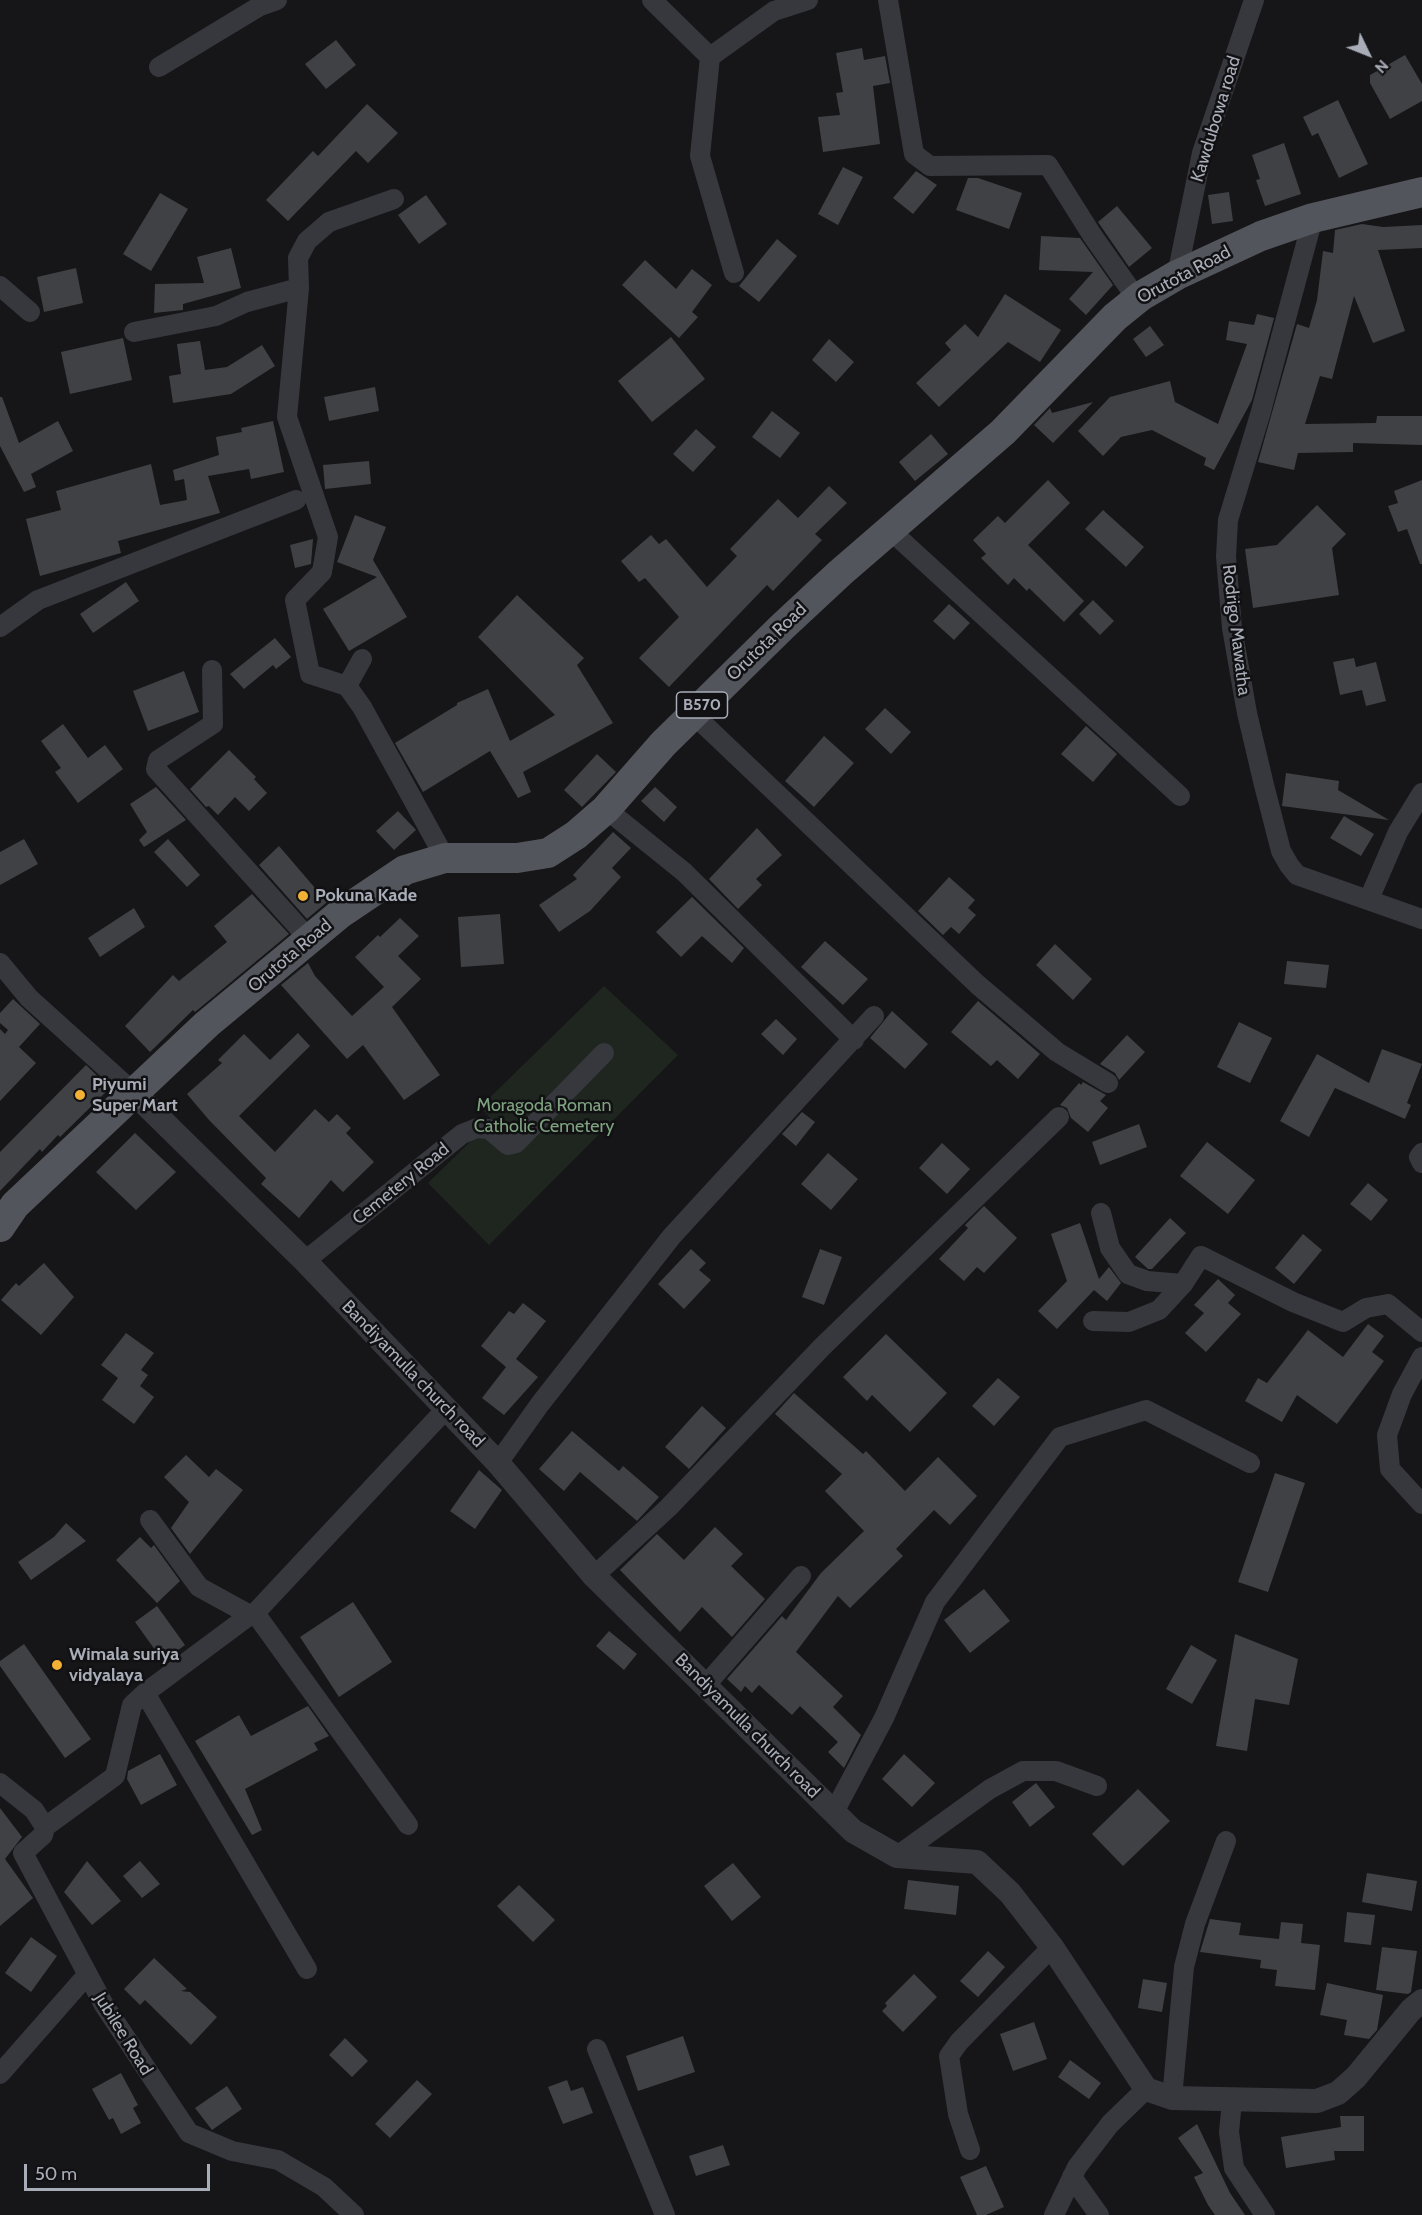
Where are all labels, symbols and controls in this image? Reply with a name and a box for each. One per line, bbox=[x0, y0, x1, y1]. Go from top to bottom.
north arrow bbox=[1338, 24, 1398, 84]
street label: Kawdubowa road bbox=[1187, 53, 1245, 185]
text: N bbox=[1371, 56, 1392, 77]
street label: Orutota Road bbox=[1134, 241, 1234, 309]
street label: Rodrigo Mawatha bbox=[1217, 563, 1255, 697]
street label: Orutota Road bbox=[723, 599, 811, 685]
road number: B570 bbox=[676, 692, 728, 718]
place label: Pokuna Kade bbox=[315, 885, 417, 907]
marker: Pokuna Kade bbox=[296, 889, 310, 903]
street label: Orutota Road bbox=[244, 915, 336, 997]
place label: Piyumi Super Mart bbox=[92, 1074, 178, 1116]
marker: Piyumi Super Mart bbox=[73, 1088, 87, 1102]
park label: Moragoda Roman Catholic Cemetery bbox=[474, 1095, 614, 1138]
street label: Cemetery Road bbox=[348, 1138, 454, 1230]
street label: Bandiyamulla church road bbox=[337, 1296, 489, 1452]
place label: Wimala suriya vidyalaya bbox=[69, 1644, 179, 1686]
street label: Bandiyamulla church road bbox=[670, 1649, 824, 1803]
marker: Wimala suriya vidyalaya bbox=[50, 1658, 64, 1672]
street label: Jubilee Road bbox=[89, 1989, 157, 2079]
scale bar bbox=[27, 2152, 213, 2190]
text: 50 m bbox=[35, 2163, 77, 2185]

